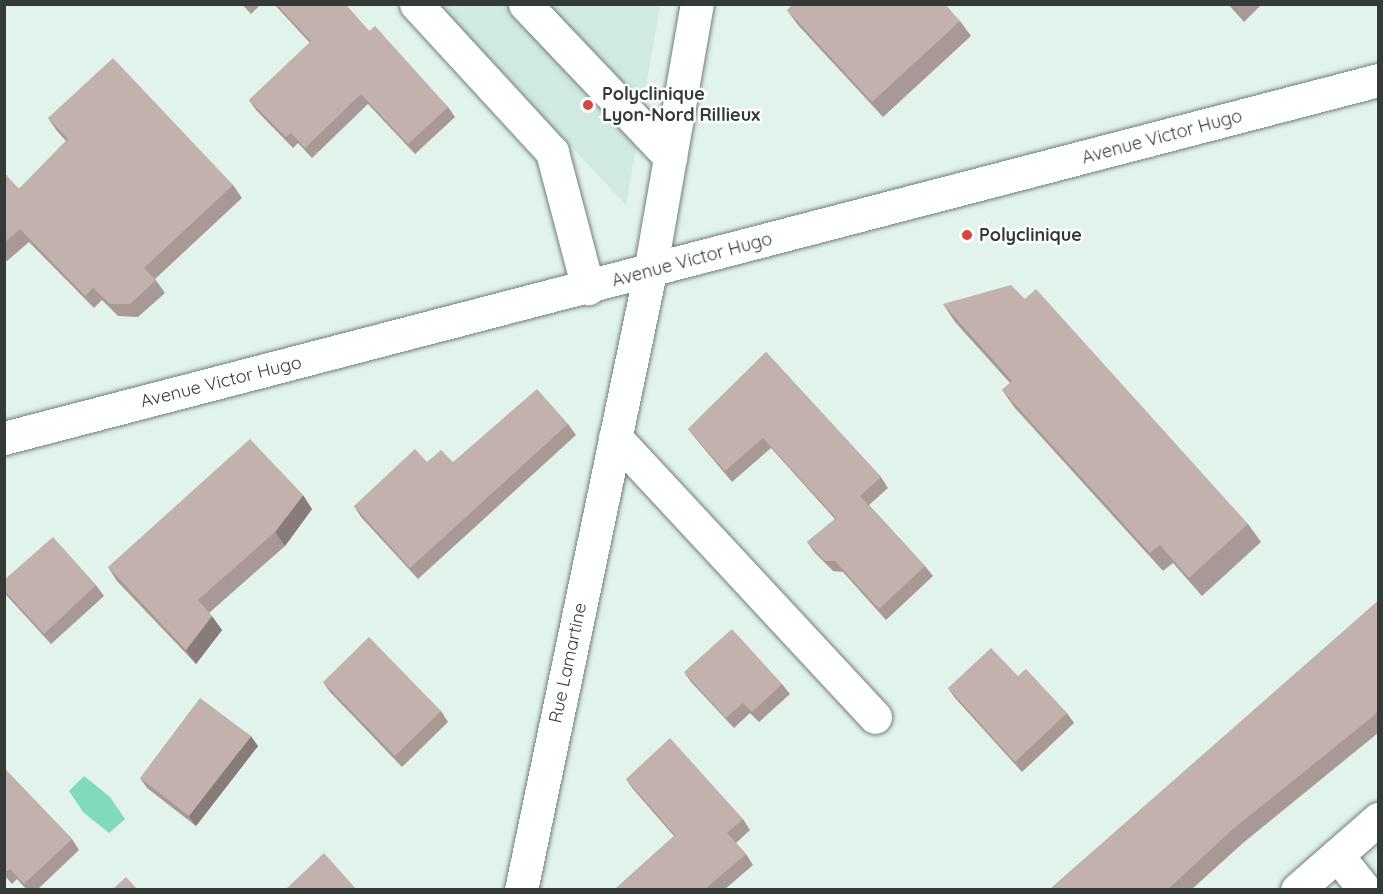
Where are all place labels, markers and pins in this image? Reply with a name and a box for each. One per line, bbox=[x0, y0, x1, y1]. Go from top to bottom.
place label: Polyclinique Lyon-Nord Rillieux bbox=[602, 84, 760, 127]
marker: Polyclinique Lyon-Nord Rillieux bbox=[579, 96, 597, 114]
place label: Polyclinique bbox=[979, 224, 1082, 246]
marker: Polyclinique bbox=[960, 228, 974, 242]

